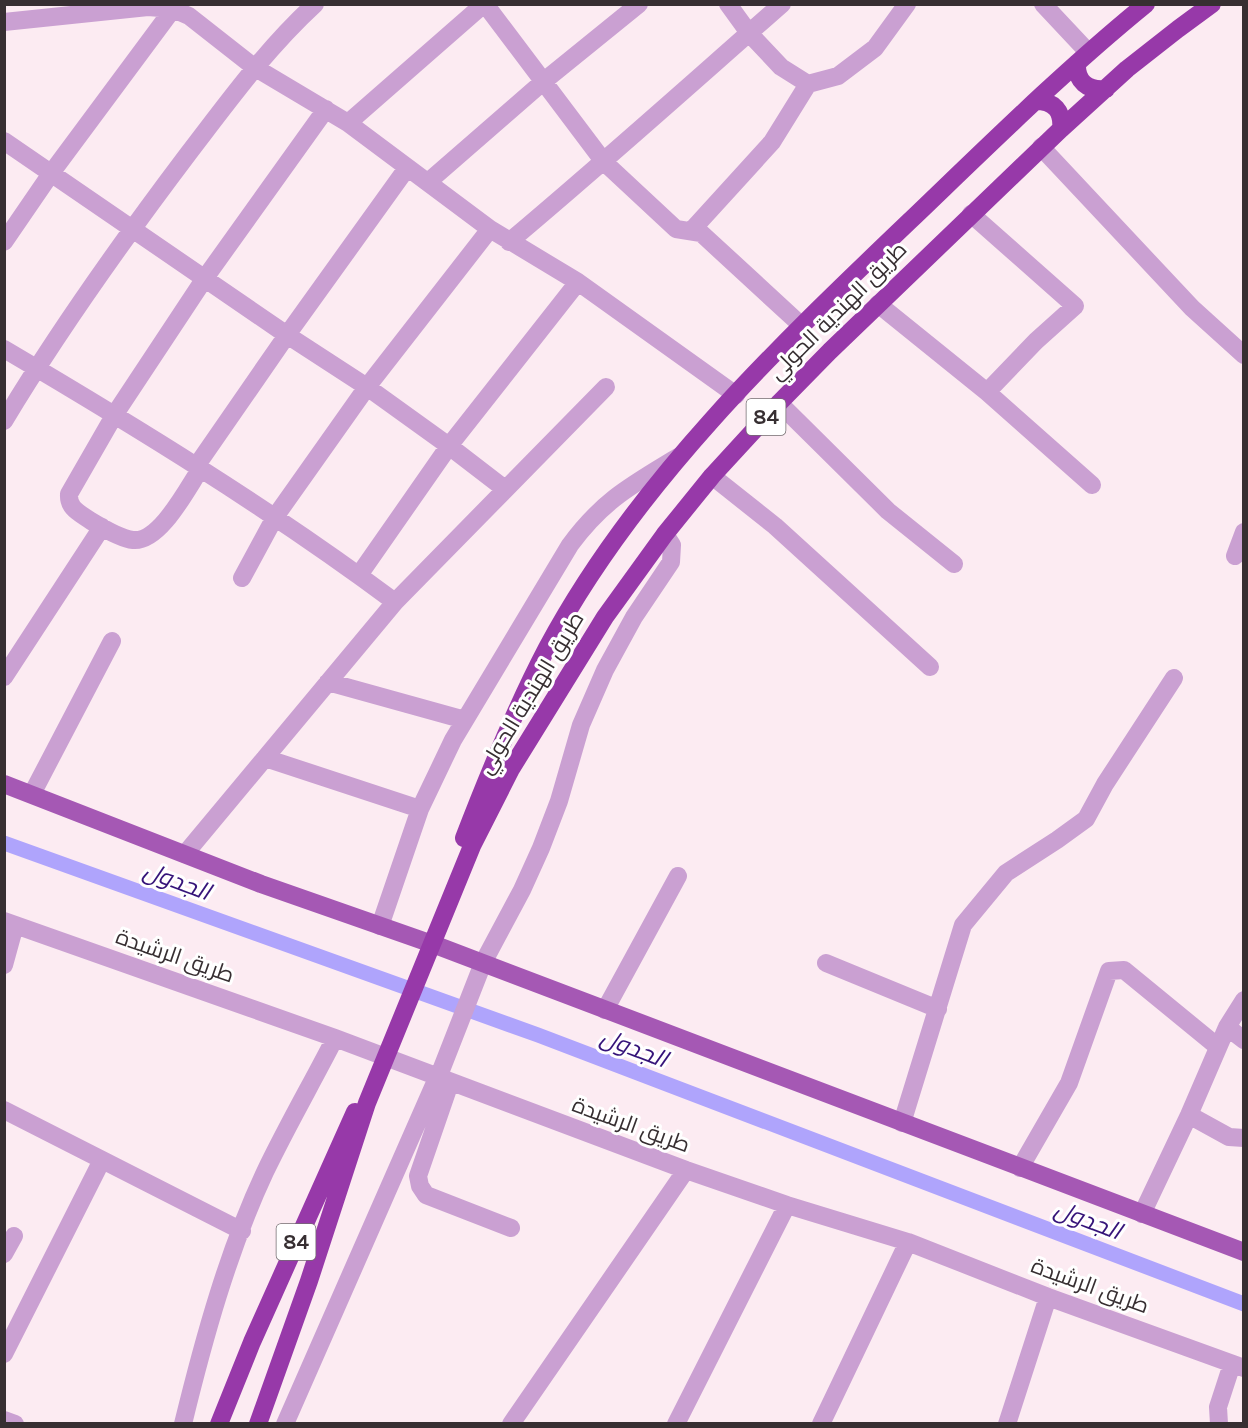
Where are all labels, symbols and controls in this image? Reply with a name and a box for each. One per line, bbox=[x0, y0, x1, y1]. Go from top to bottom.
street label: طريق الهندية الحولي bbox=[764, 237, 915, 388]
road number: 84 bbox=[746, 399, 786, 435]
street label: طريق الهندية الحولي bbox=[472, 607, 592, 780]
water label: الجدول bbox=[140, 856, 217, 907]
street label: طريق الرشيدة bbox=[112, 924, 238, 988]
water label: الجدول bbox=[597, 1022, 674, 1074]
street label: طريق الرشيدة bbox=[569, 1092, 693, 1158]
water label: الجدول bbox=[1051, 1194, 1128, 1246]
road number: 84 bbox=[276, 1224, 316, 1260]
street label: طريق الرشيدة bbox=[1028, 1253, 1152, 1319]

